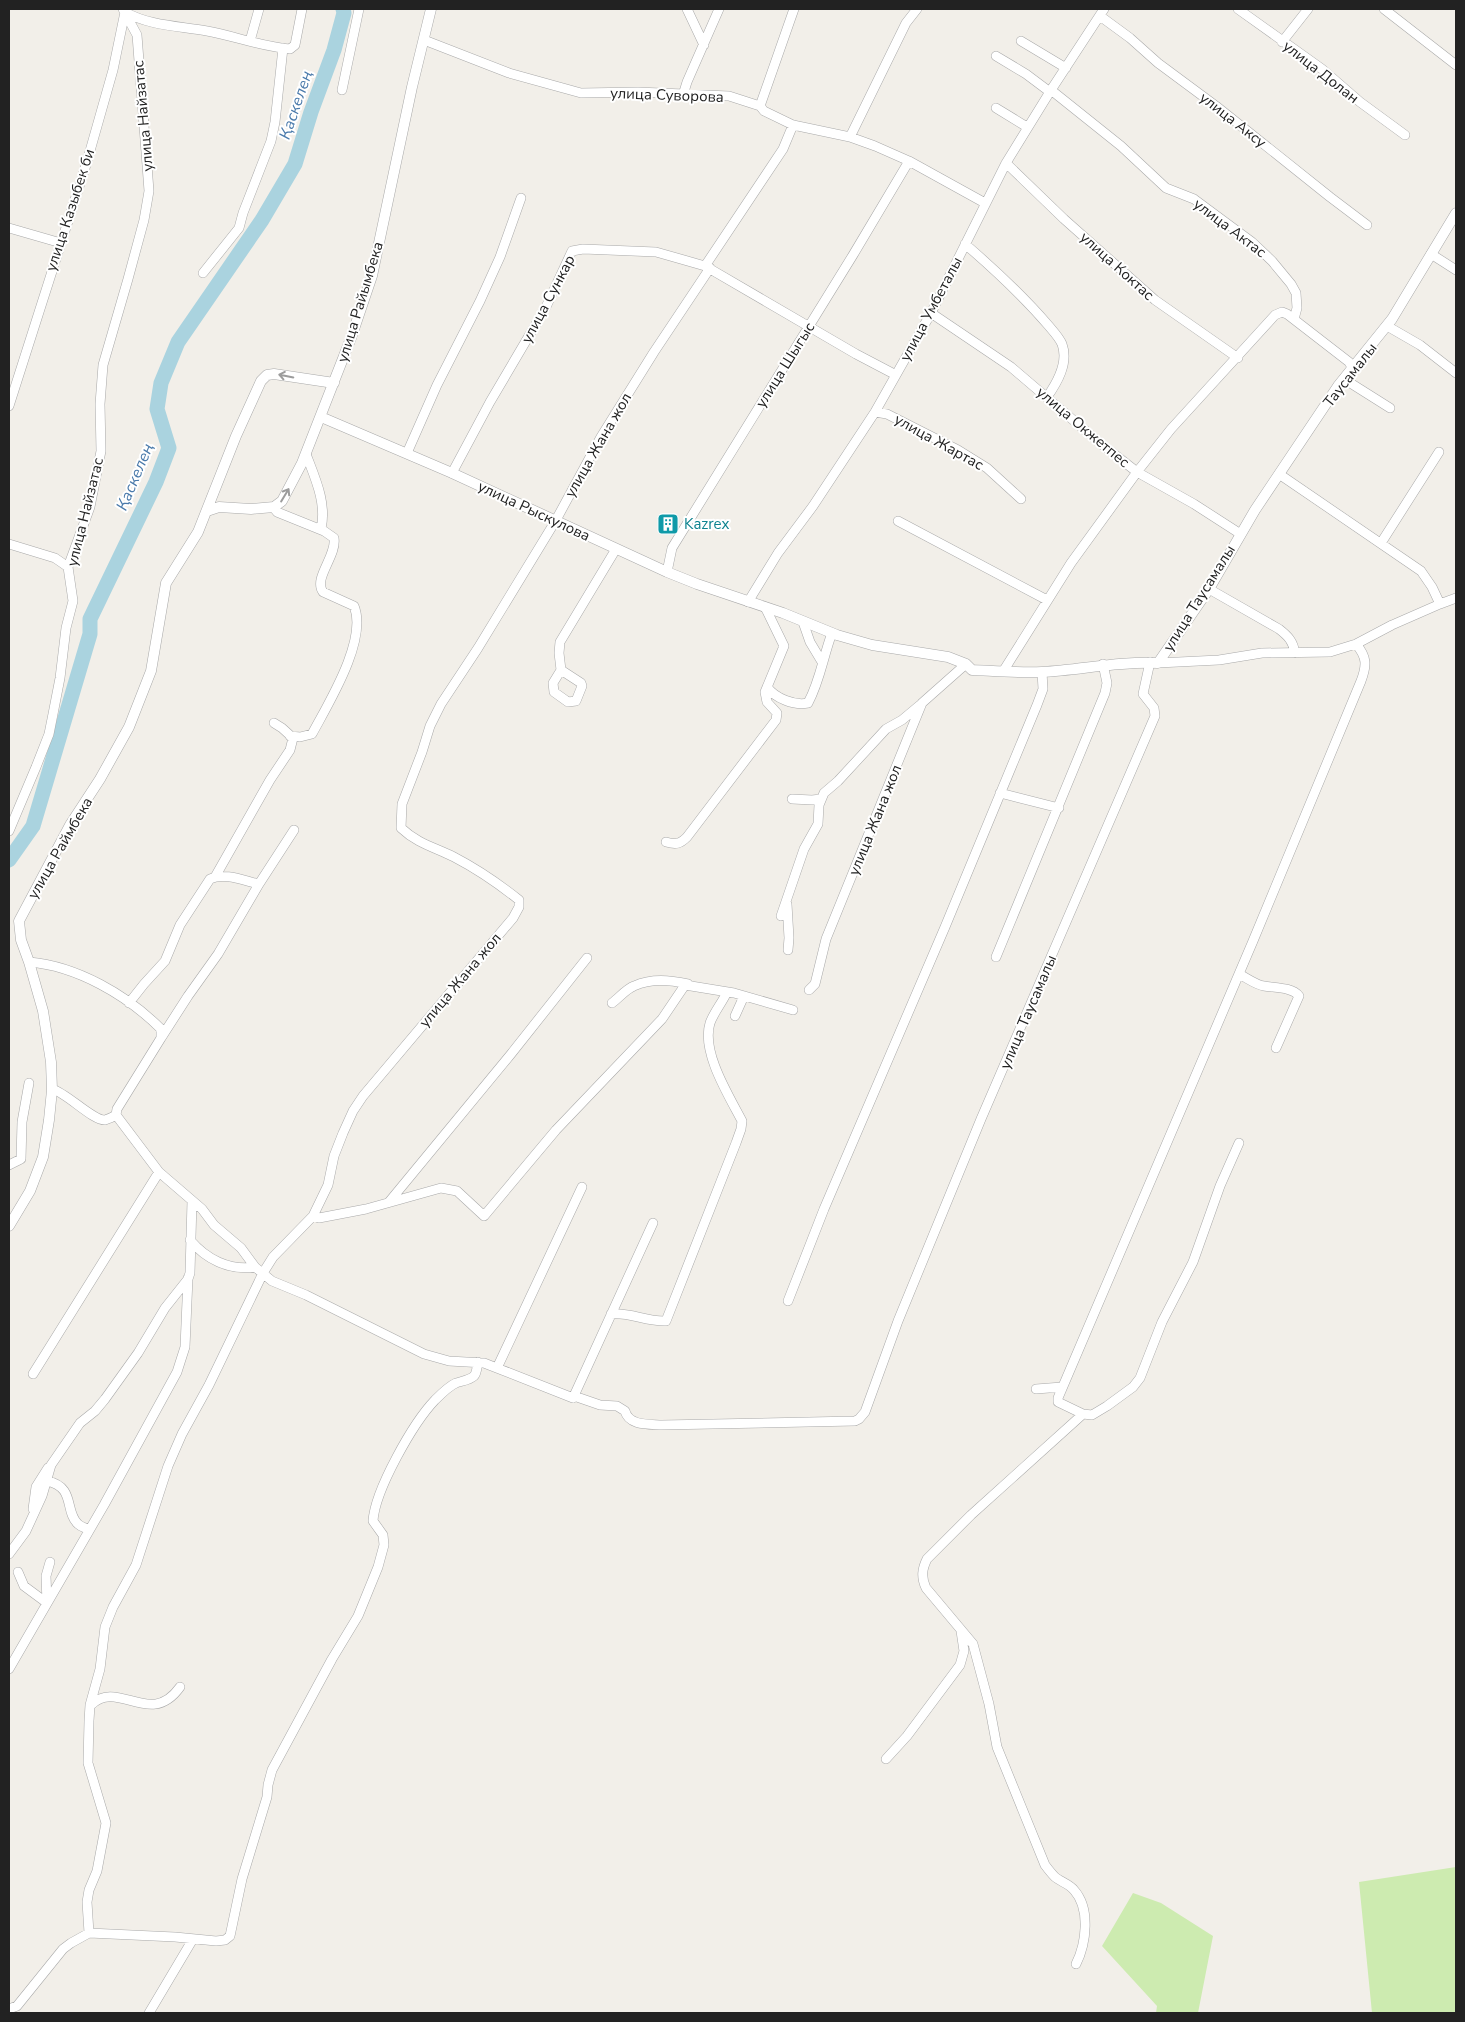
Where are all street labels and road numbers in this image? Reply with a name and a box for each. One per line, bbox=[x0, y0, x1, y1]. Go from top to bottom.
street label: улица Долан bbox=[1279, 36, 1363, 108]
street label: улица Найзатас bbox=[128, 60, 158, 172]
street label: улица Суворова bbox=[610, 83, 724, 107]
street label: улица Аксу bbox=[1196, 88, 1271, 152]
street label: улица Казыбек би bbox=[41, 146, 99, 274]
street label: улица Актас bbox=[1189, 194, 1271, 262]
street label: улица Коктас bbox=[1076, 227, 1158, 305]
street label: улица Райымбека bbox=[332, 239, 388, 365]
street label: улица Сункар bbox=[516, 251, 580, 347]
street label: улица Умбеталы bbox=[895, 253, 967, 365]
street label: улица Шыгыс bbox=[751, 319, 819, 411]
street label: Таусамалы bbox=[1319, 339, 1381, 411]
street label: улица Окжетпес bbox=[1032, 382, 1134, 472]
street label: улица Жана жол bbox=[560, 389, 636, 501]
street label: улица Жартас bbox=[891, 409, 987, 475]
street label: улица Найзатас bbox=[62, 456, 108, 568]
street label: улица Рыскулова bbox=[475, 476, 593, 546]
street label: улица Таусамалы bbox=[1158, 541, 1240, 655]
street label: улица Жана жол bbox=[844, 762, 906, 878]
street label: улица Раймбека bbox=[23, 793, 97, 903]
street label: улица Жана жол bbox=[414, 928, 506, 1032]
street label: улица Таусамалы bbox=[995, 952, 1061, 1072]

